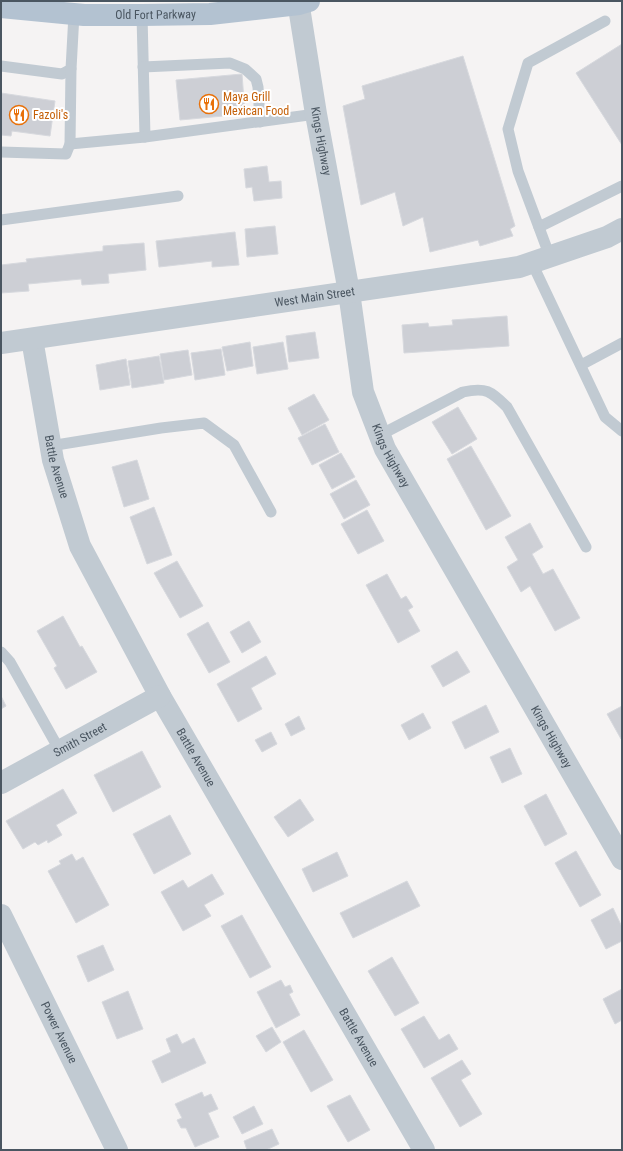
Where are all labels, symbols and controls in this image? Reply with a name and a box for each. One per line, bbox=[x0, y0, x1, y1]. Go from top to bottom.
street label: Old Fort Parkway bbox=[115, 7, 196, 22]
place label: Maya Grill Mexican Food bbox=[223, 90, 289, 118]
restaurant icon: Maya Grill Mexican Food bbox=[198, 93, 220, 115]
restaurant icon: Fazoli's bbox=[8, 104, 30, 126]
street label: Kings Highway bbox=[308, 106, 334, 177]
place label: Fazoli's bbox=[33, 108, 68, 122]
street label: West Main Street bbox=[274, 284, 356, 310]
street label: Kings Highway bbox=[369, 422, 413, 490]
street label: Battle Avenue bbox=[42, 434, 72, 500]
street label: Kings Highway bbox=[528, 703, 575, 771]
street label: Smith Street bbox=[51, 719, 109, 760]
street label: Battle Avenue bbox=[173, 726, 218, 789]
street label: Power Avenue bbox=[38, 999, 80, 1066]
street label: Battle Avenue bbox=[336, 1006, 381, 1070]

